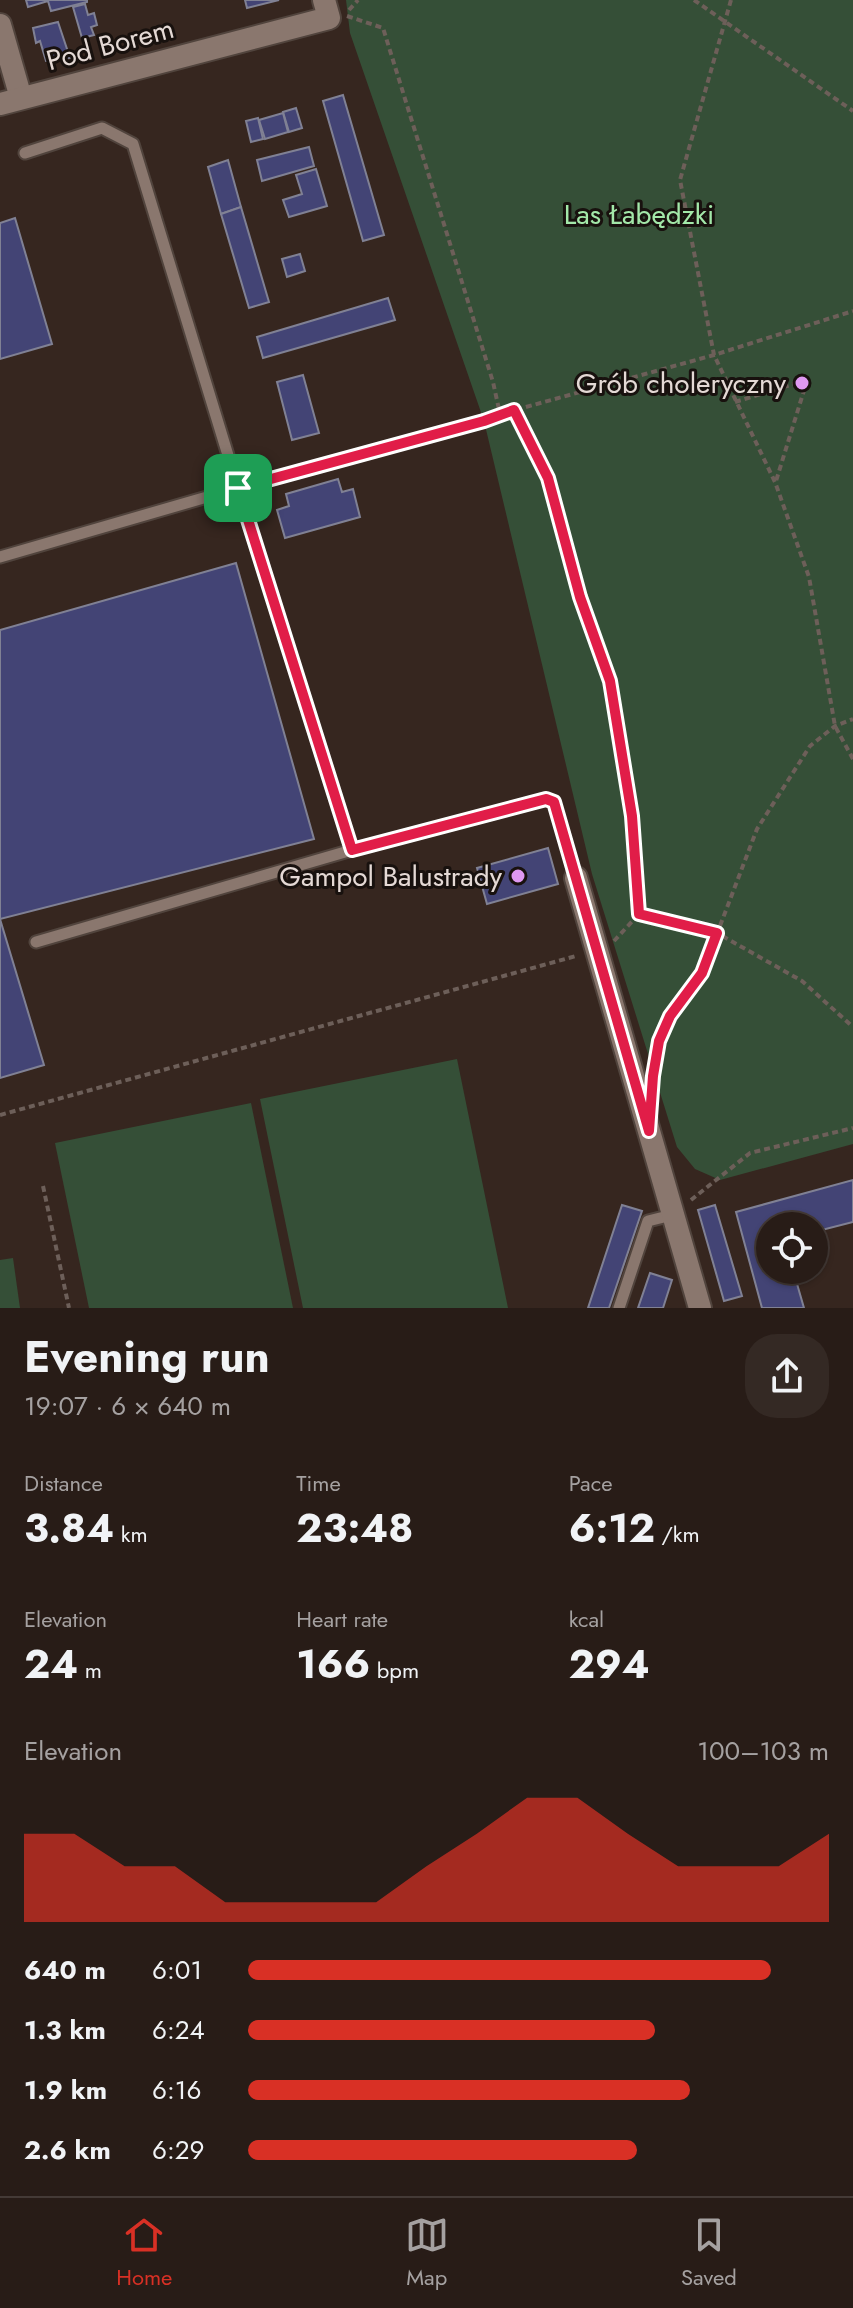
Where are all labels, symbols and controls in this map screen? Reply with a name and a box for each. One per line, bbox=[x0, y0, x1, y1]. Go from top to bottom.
street label: Pod Borem bbox=[42, 8, 178, 81]
park label: Las Łabędzki bbox=[564, 194, 714, 235]
place label: Grób choleryczny bbox=[576, 363, 787, 404]
marker: Grób choleryczny bbox=[793, 374, 811, 392]
pin bbox=[204, 454, 272, 522]
icon: arrive bbox=[216, 466, 260, 510]
place label: Gampol Balustrady bbox=[279, 856, 503, 897]
marker: Gampol Balustrady bbox=[509, 867, 527, 885]
map controls bbox=[756, 1212, 828, 1284]
button: locate bbox=[756, 1212, 828, 1284]
text: Evening run bbox=[24, 1325, 270, 1389]
button: share bbox=[745, 1334, 829, 1418]
text: 19:07 · 6 × 640 m bbox=[24, 1387, 231, 1425]
text: Distance bbox=[24, 1467, 103, 1499]
text: Time bbox=[296, 1467, 341, 1499]
text: Pace bbox=[569, 1467, 612, 1499]
text: 3.84 bbox=[24, 1499, 114, 1557]
text: 23:48 bbox=[296, 1499, 413, 1557]
text: 6:12 bbox=[569, 1499, 655, 1557]
text: km bbox=[114, 1518, 148, 1550]
text: /km bbox=[655, 1518, 700, 1550]
text: Elevation bbox=[24, 1603, 107, 1635]
text: Heart rate bbox=[296, 1603, 388, 1635]
text: kcal bbox=[569, 1603, 604, 1635]
text: 24 bbox=[24, 1635, 78, 1693]
text: 166 bbox=[296, 1635, 370, 1693]
text: 294 bbox=[569, 1635, 650, 1693]
text: m bbox=[78, 1654, 102, 1686]
text: bpm bbox=[370, 1654, 419, 1686]
text: Elevation bbox=[24, 1732, 122, 1770]
text: 100–103 m bbox=[697, 1732, 829, 1770]
text: 640 m bbox=[24, 1951, 106, 1989]
text: 6:01 bbox=[152, 1951, 202, 1989]
text: 1.3 km bbox=[24, 2011, 106, 2049]
text: 6:24 bbox=[152, 2011, 205, 2049]
text: 1.9 km bbox=[24, 2071, 107, 2109]
text: 6:16 bbox=[152, 2071, 201, 2109]
text: 2.6 km bbox=[24, 2131, 111, 2169]
text: 6:29 bbox=[152, 2131, 205, 2169]
tab: Home bbox=[116, 2213, 172, 2293]
tab: Map bbox=[405, 2213, 449, 2293]
tab: Saved bbox=[681, 2213, 737, 2293]

